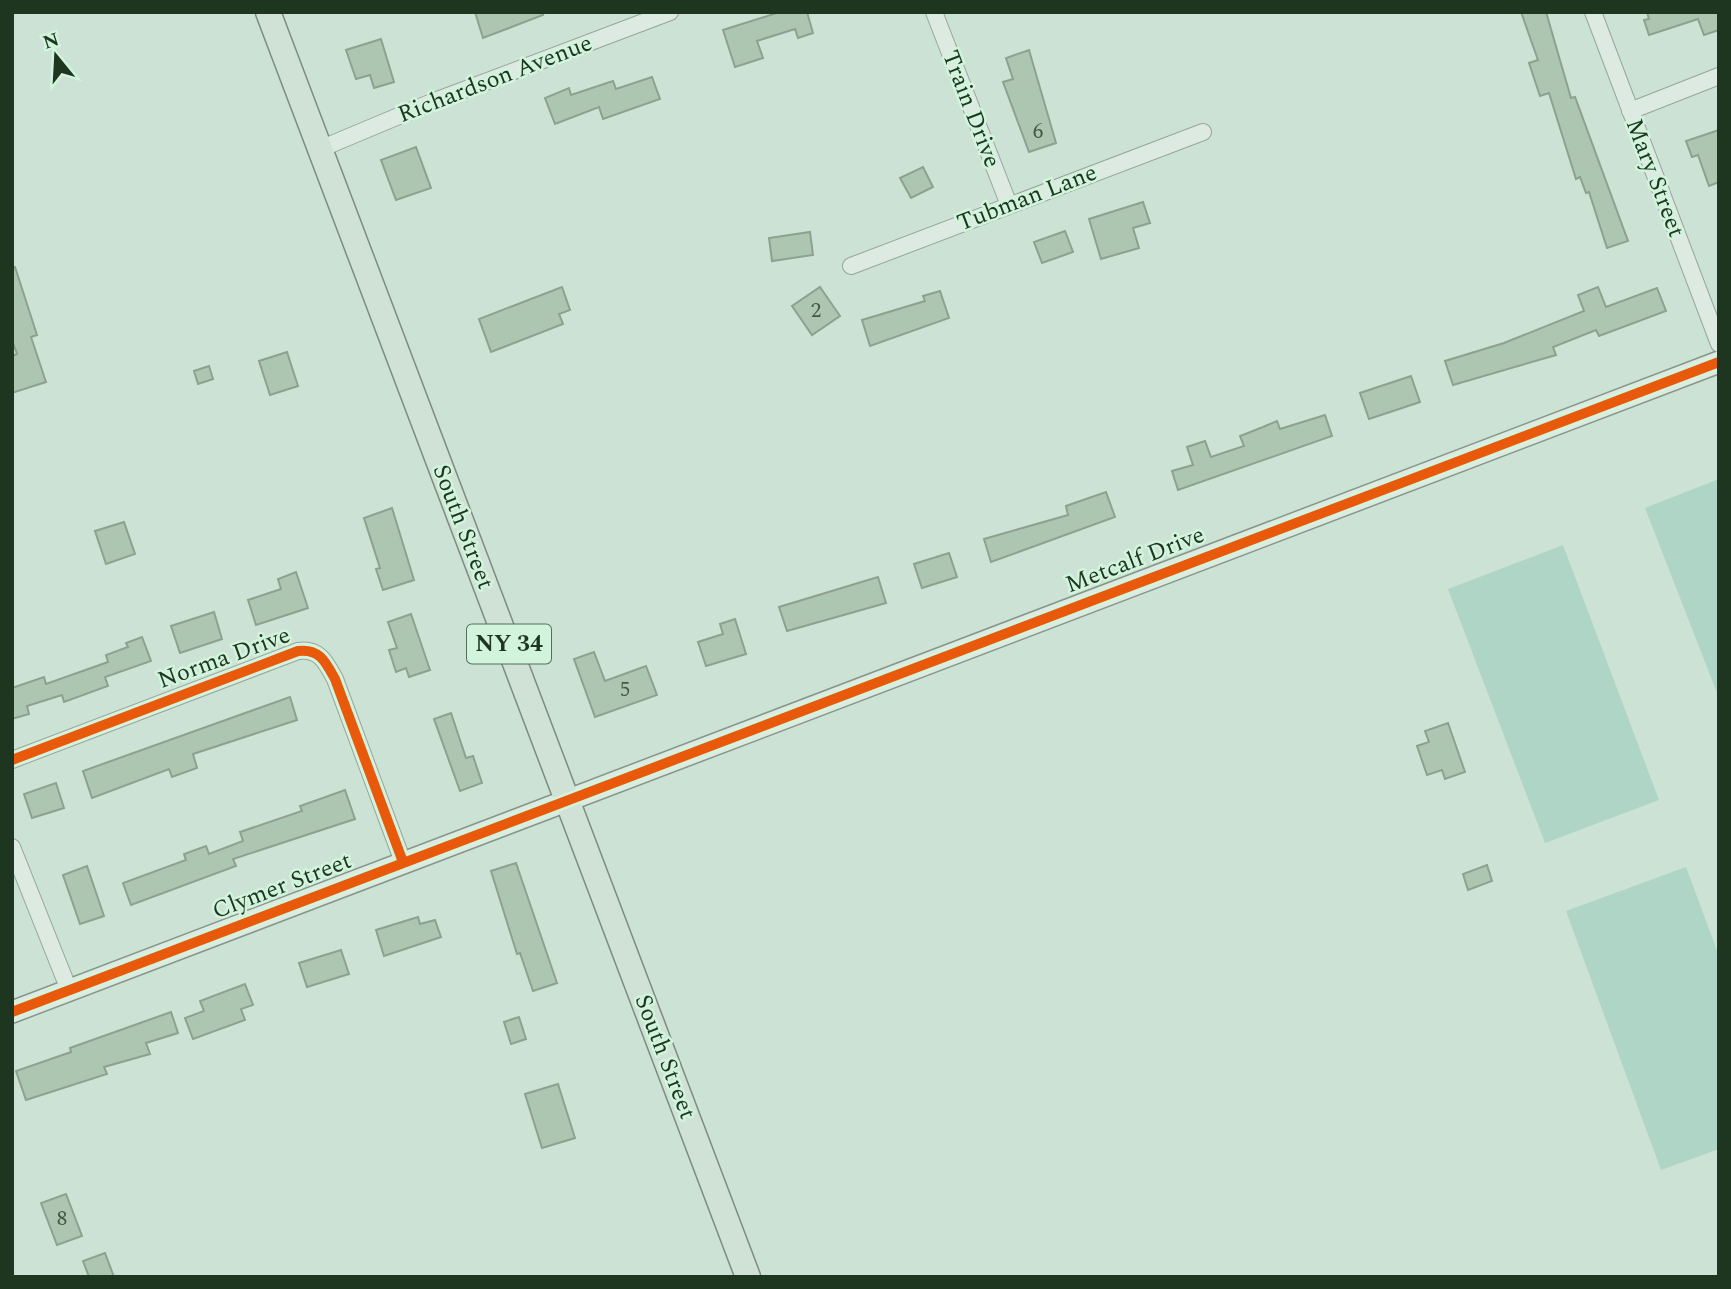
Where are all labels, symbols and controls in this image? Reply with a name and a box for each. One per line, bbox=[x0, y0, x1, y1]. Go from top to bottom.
north arrow bbox=[21, 21, 91, 91]
text: N bbox=[39, 25, 63, 57]
street label: Richardson Avenue bbox=[392, 25, 598, 133]
street label: Train Drive bbox=[932, 45, 1010, 173]
street label: Mary Street bbox=[1616, 113, 1694, 243]
house number: 6 bbox=[1033, 116, 1043, 148]
street label: Tubman Lane bbox=[952, 155, 1102, 241]
house number: 2 bbox=[811, 295, 821, 327]
street label: South Street bbox=[423, 459, 503, 595]
street label: Metcalf Drive bbox=[1060, 517, 1210, 603]
street label: Norma Drive bbox=[153, 617, 295, 699]
road number: NY 34 bbox=[467, 624, 551, 664]
house number: 5 bbox=[620, 674, 630, 706]
street label: Clymer Street bbox=[207, 843, 357, 929]
street label: South Street bbox=[625, 989, 705, 1125]
house number: 8 bbox=[57, 1203, 67, 1235]

